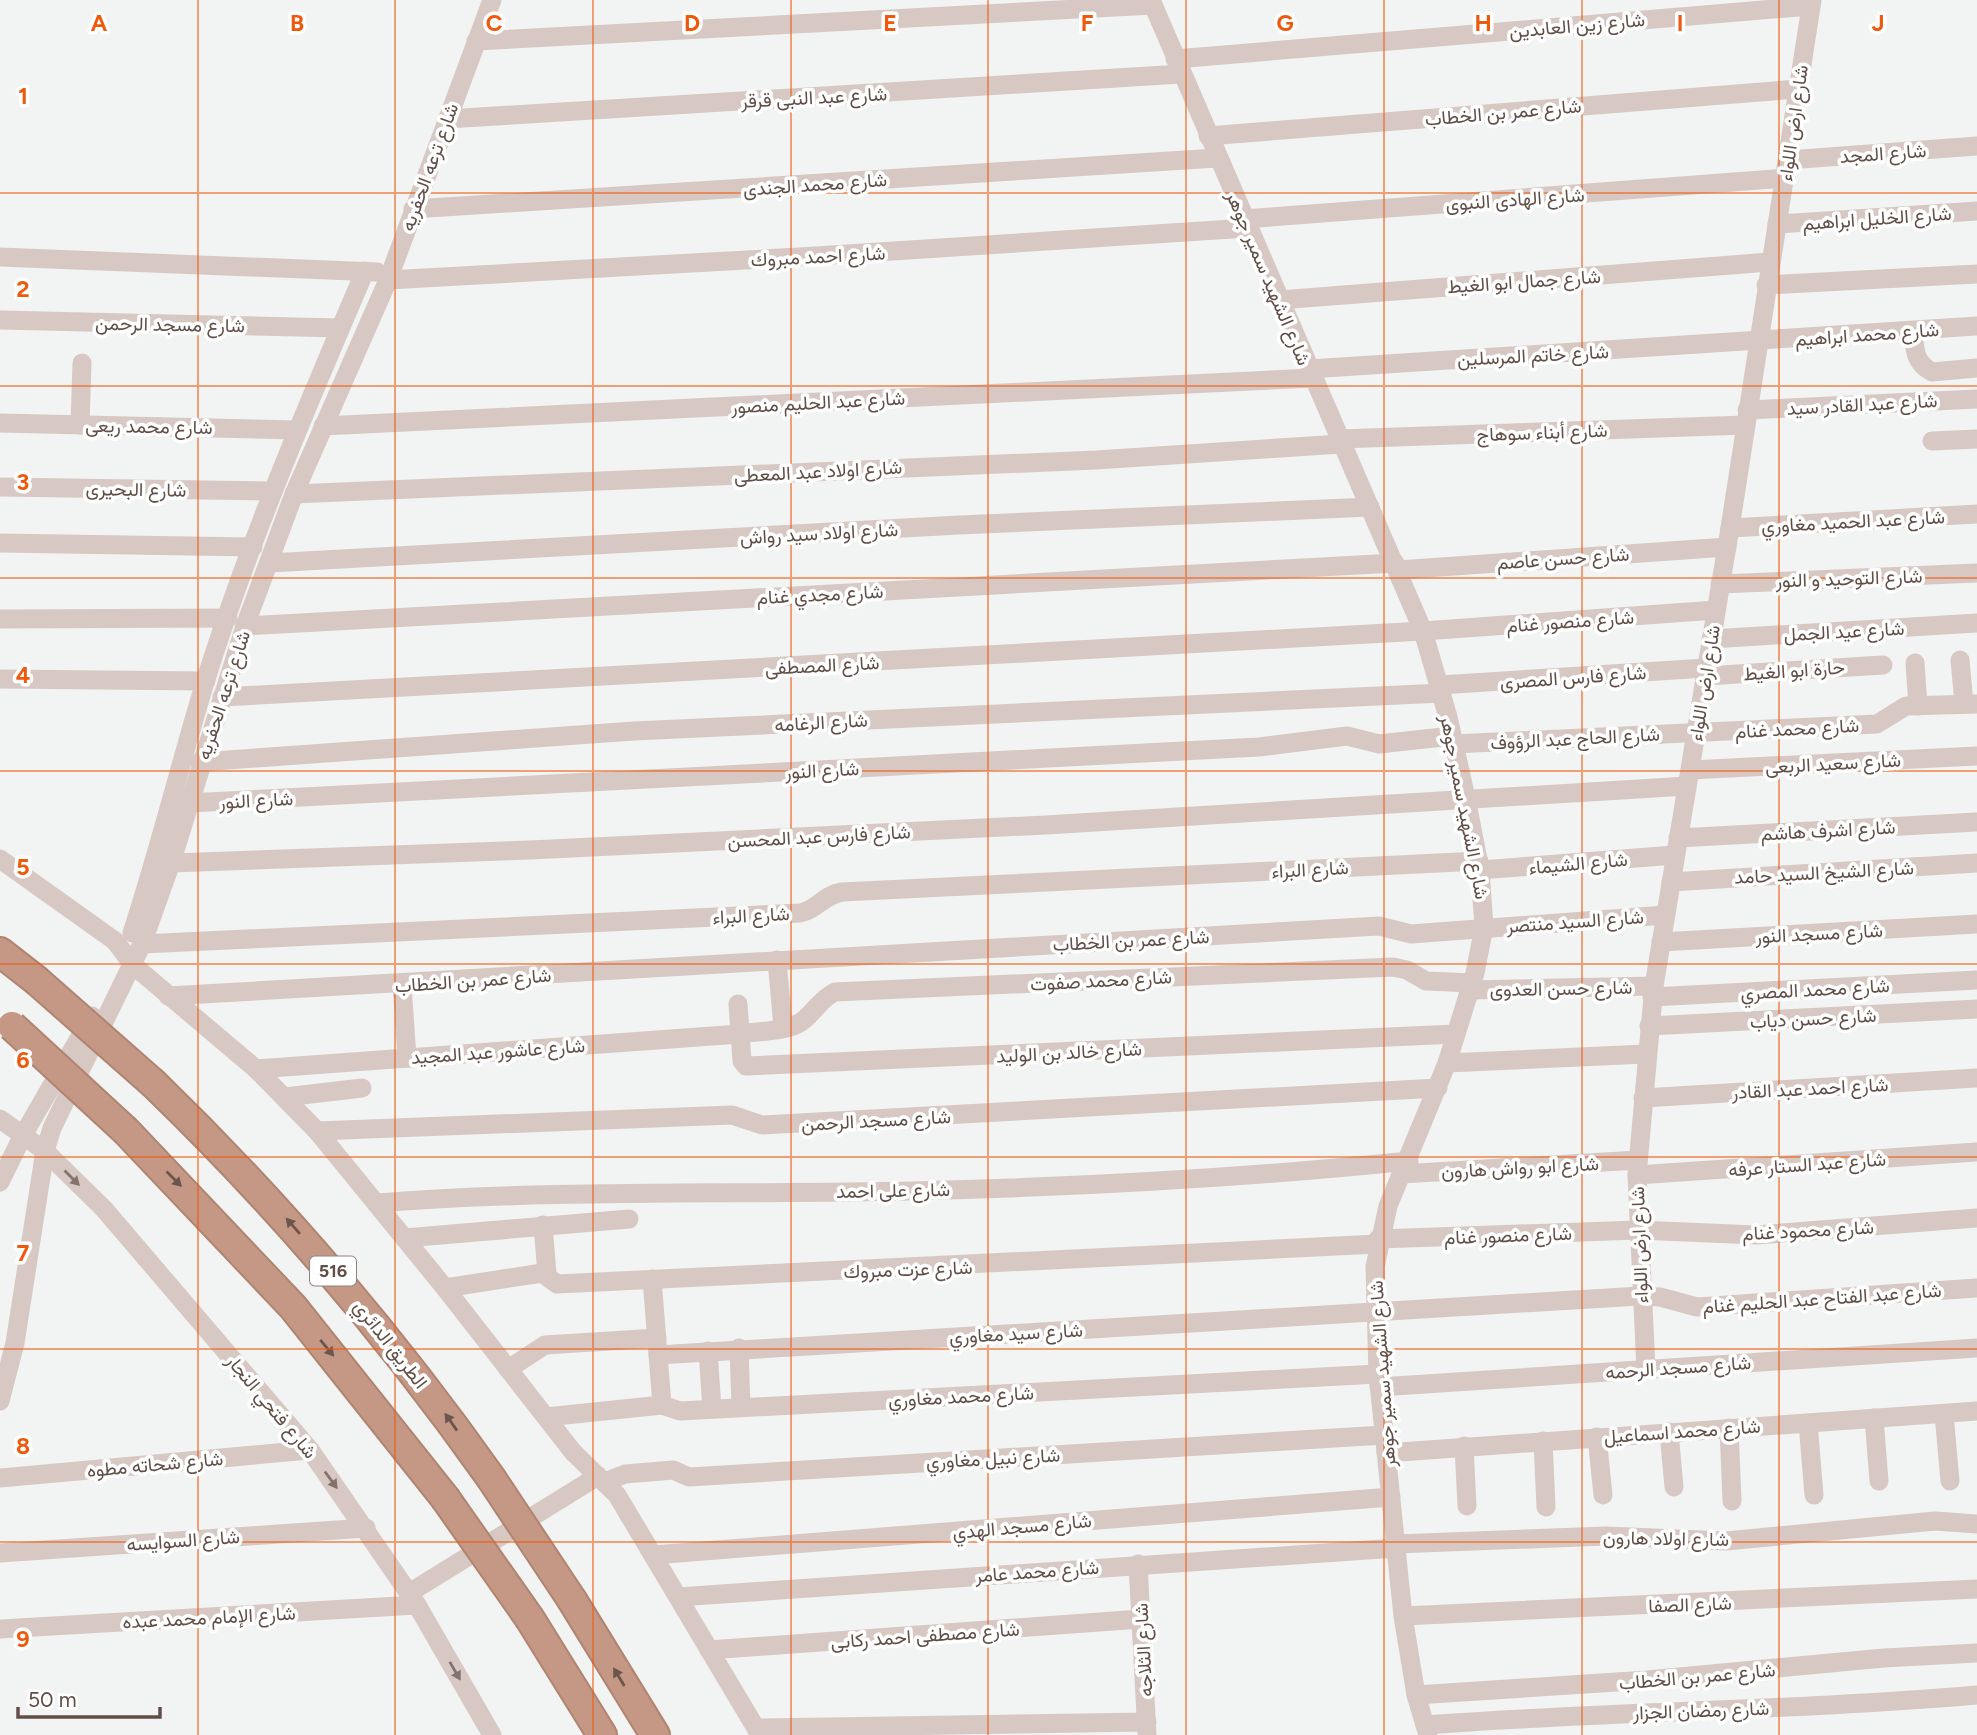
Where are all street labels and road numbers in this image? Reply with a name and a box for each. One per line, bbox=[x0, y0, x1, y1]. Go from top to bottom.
street label: شارع زين العابدين bbox=[1508, 8, 1646, 44]
street label: شارع ارض اللواء bbox=[1774, 63, 1814, 183]
street label: شارع عبد النبى قرقر bbox=[739, 82, 888, 114]
street label: شارع عمر بن الخطاب bbox=[1424, 94, 1582, 132]
street label: شارع ترعه الحفريه bbox=[396, 100, 464, 235]
street label: شارع المجد bbox=[1839, 139, 1927, 169]
street label: شارع محمد الجندى bbox=[742, 168, 888, 202]
street label: شارع الهادى النبوى bbox=[1445, 183, 1585, 217]
street label: شارع الشهيد سمير جوهر bbox=[1220, 187, 1316, 369]
street label: شارع الخليل ابراهيم bbox=[1802, 202, 1952, 236]
street label: شارع احمد مبروك bbox=[750, 241, 886, 273]
street label: شارع جمال ابو الغيط bbox=[1447, 265, 1602, 299]
street label: شارع مسجد الرحمن bbox=[95, 312, 245, 338]
street label: شارع محمد ابراهيم bbox=[1794, 318, 1940, 352]
street label: شارع خاتم المرسلين bbox=[1456, 340, 1610, 372]
street label: شارع عبد الحليم منصور bbox=[729, 386, 906, 420]
street label: شارع عبد القادر سيد bbox=[1786, 389, 1938, 421]
street label: شارع محمد ريعى bbox=[85, 414, 213, 440]
street label: شارع أبناء سوهاج bbox=[1476, 419, 1608, 447]
street label: شارع اولاد عبد المعطى bbox=[733, 456, 903, 488]
street label: شارع البحيرى bbox=[85, 477, 187, 503]
street label: شارع عبد الحميد مغاوري bbox=[1761, 505, 1946, 542]
street label: شارع اولاد سيد رواش bbox=[739, 518, 899, 550]
street label: شارع حسن عاصم bbox=[1496, 542, 1630, 576]
street label: شارع التوحيد و النور bbox=[1774, 564, 1923, 594]
street label: شارع مجدي غنام bbox=[756, 580, 884, 613]
street label: شارع منصور غنام bbox=[1505, 606, 1635, 638]
street label: شارع عيد الجمل bbox=[1783, 617, 1905, 647]
street label: شارع ارض اللواء bbox=[1684, 623, 1726, 743]
street label: شارع ترعه الحفريه bbox=[192, 628, 256, 763]
street label: شارع المصطفى bbox=[764, 651, 880, 681]
street label: حارة ابو الغيط bbox=[1743, 655, 1846, 686]
street label: شارع فارس المصرى bbox=[1499, 661, 1647, 695]
street label: شارع الرغامه bbox=[774, 709, 868, 737]
street label: شارع الشهيد سمير جوهر bbox=[1434, 712, 1494, 901]
street label: شارع محمد غنام bbox=[1734, 714, 1860, 744]
street label: شارع الحاج عبد الرؤوف bbox=[1490, 723, 1660, 755]
street label: شارع سعيد الربعى bbox=[1765, 748, 1902, 780]
street label: شارع النور bbox=[783, 757, 860, 785]
street label: شارع النور bbox=[217, 787, 294, 815]
street label: شارع اشرف هاشم bbox=[1760, 815, 1896, 847]
street label: شارع فارس عبد المحسن bbox=[727, 820, 911, 854]
street label: شارع الشيماء bbox=[1528, 848, 1629, 880]
street label: شارع البراء bbox=[1271, 856, 1349, 884]
street label: شارع الشيخ السيد حامد bbox=[1734, 856, 1915, 891]
street label: شارع البراء bbox=[712, 902, 790, 930]
street label: شارع السيد منتصر bbox=[1505, 905, 1645, 939]
street label: شارع مسجد النور bbox=[1753, 919, 1884, 949]
street label: شارع عمر بن الخطاب bbox=[1052, 925, 1210, 957]
street label: شارع عمر بن الخطاب bbox=[394, 964, 552, 998]
street label: شارع محمد صفوت bbox=[1029, 965, 1173, 997]
street label: شارع محمد المصري bbox=[1740, 974, 1891, 1009]
street label: شارع حسن العدوى bbox=[1489, 976, 1633, 1002]
street label: شارع حسن دياب bbox=[1749, 1004, 1877, 1034]
street label: شارع عاشور عبد المجيد bbox=[410, 1034, 586, 1070]
street label: شارع خالد بن الوليد bbox=[996, 1037, 1142, 1069]
street label: شارع احمد عبد القادر bbox=[1730, 1073, 1889, 1105]
street label: شارع مسجد الرحمن bbox=[801, 1105, 952, 1137]
street label: شارع عبد الستار عرفه bbox=[1727, 1148, 1887, 1182]
street label: شارع ابو رواش هارون bbox=[1441, 1152, 1600, 1184]
street label: شارع على احمد bbox=[836, 1178, 950, 1204]
street label: شارع ارض اللواء bbox=[1626, 1186, 1654, 1304]
street label: شارع محمود غنام bbox=[1742, 1216, 1874, 1246]
street label: شارع منصور غنام bbox=[1444, 1222, 1572, 1250]
road number: 516 bbox=[310, 1256, 356, 1286]
street label: شارع عزت مبروك bbox=[843, 1256, 973, 1284]
street label: شارع عبد الفتاح عبد الحليم غنام bbox=[1702, 1279, 1942, 1319]
street label: شارع الشهيد سمير جوهر bbox=[1364, 1280, 1402, 1469]
street label: الطريق الدائري bbox=[346, 1295, 432, 1396]
street label: شارع سيد مغاوري bbox=[949, 1319, 1084, 1352]
street label: شارع فتحي النجار bbox=[218, 1349, 322, 1466]
street label: شارع مسجد الرحمه bbox=[1604, 1351, 1752, 1385]
street label: شارع محمد مغاوري bbox=[888, 1381, 1035, 1416]
street label: شارع محمد اسماعيل bbox=[1603, 1415, 1761, 1449]
street label: شارع نبيل مغاوري bbox=[925, 1444, 1061, 1477]
street label: شارع شحاته مطوه bbox=[86, 1447, 224, 1483]
street label: شارع مسجد الهدي bbox=[951, 1509, 1093, 1548]
street label: شارع السوايسه bbox=[126, 1525, 241, 1557]
street label: شارع اولاد هارون bbox=[1603, 1526, 1729, 1552]
street label: شارع محمد عامر bbox=[973, 1556, 1100, 1588]
street label: شارع الصفا bbox=[1648, 1592, 1732, 1618]
street label: شارع الإمام محمد عبده bbox=[122, 1601, 296, 1635]
street label: شارع الثلاجه bbox=[1130, 1602, 1158, 1698]
street label: شارع مصطفى احمد ركابى bbox=[830, 1617, 1020, 1655]
street label: شارع عمر بن الخطاب bbox=[1618, 1658, 1776, 1696]
street label: شارع رمضان الجزار bbox=[1631, 1697, 1770, 1725]

